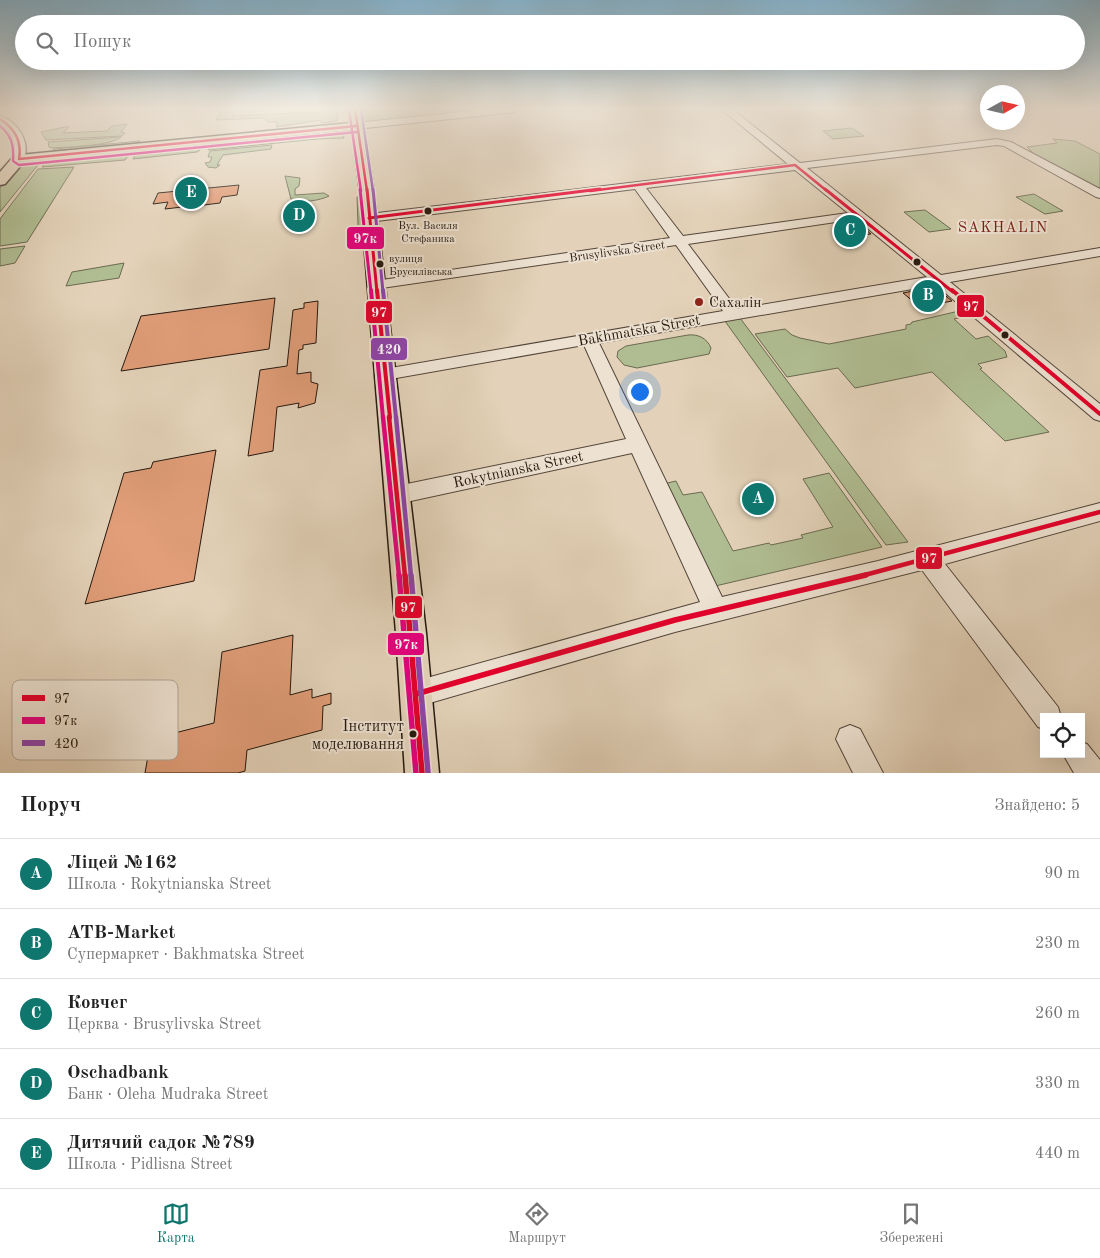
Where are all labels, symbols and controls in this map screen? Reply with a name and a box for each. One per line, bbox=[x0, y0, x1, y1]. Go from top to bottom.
search box bbox=[15, 15, 1085, 70]
icon: search bbox=[33, 29, 61, 57]
text: Пошук bbox=[73, 33, 131, 52]
north arrow bbox=[980, 85, 1025, 130]
pin: E bbox=[175, 174, 207, 212]
pin: D bbox=[283, 197, 315, 235]
marker: Вул. Василя Стефаника bbox=[423, 206, 433, 216]
pin: C bbox=[834, 212, 866, 250]
place label: Вул. Василя Стефаника bbox=[398, 221, 458, 245]
district label: SAKHALIN bbox=[958, 221, 1048, 236]
line badge: 97к bbox=[346, 226, 385, 250]
text: 97к bbox=[353, 232, 377, 246]
street label: Brusylivska Street bbox=[568, 239, 666, 265]
place label: вулиця Брусилівська bbox=[389, 254, 453, 278]
unlabelled marker bbox=[912, 257, 922, 267]
marker: вулиця Брусилівська bbox=[375, 259, 385, 269]
pin: B bbox=[912, 277, 944, 315]
line badge: 97 bbox=[956, 294, 985, 318]
marker: Сахалін bbox=[693, 296, 705, 308]
place label: Сахалін bbox=[709, 296, 762, 311]
line badge: 97 bbox=[365, 300, 393, 324]
text: 97 bbox=[963, 300, 979, 314]
text: 97 bbox=[371, 306, 387, 320]
street label: Bakhmatska Street bbox=[577, 313, 702, 350]
unlabelled marker bbox=[1000, 330, 1010, 340]
line badge: 420 bbox=[370, 337, 408, 361]
text: 420 bbox=[377, 343, 401, 357]
your location bbox=[627, 379, 653, 405]
street label: Rokytnianska Street bbox=[452, 449, 585, 492]
pin: A bbox=[742, 480, 774, 518]
line badge: 97 bbox=[915, 546, 943, 570]
text: 97 bbox=[921, 552, 937, 566]
line badge: 97 bbox=[394, 595, 423, 619]
text: 97 bbox=[400, 601, 416, 615]
line badge: 97к bbox=[387, 632, 425, 656]
text: 97к bbox=[394, 638, 418, 652]
legend bbox=[12, 680, 178, 760]
text: 97 bbox=[54, 692, 70, 706]
map controls bbox=[1040, 713, 1085, 758]
button: locate bbox=[1040, 713, 1085, 758]
text: 97к bbox=[54, 714, 77, 728]
place label: Інститут моделювання bbox=[312, 719, 404, 753]
marker: Інститут моделювання bbox=[408, 729, 418, 739]
text: 420 bbox=[54, 737, 78, 751]
text: Поруч bbox=[20, 795, 81, 816]
text: Знайдено: 5 bbox=[995, 798, 1080, 814]
text: Ліцей №162 bbox=[67, 854, 177, 873]
text: A bbox=[30, 866, 42, 882]
text: 90 m bbox=[1044, 866, 1080, 882]
text: Школа · Rokytnianska Street bbox=[67, 877, 271, 893]
text: ATB-Market bbox=[67, 924, 175, 943]
text: B bbox=[30, 936, 42, 952]
text: 230 m bbox=[1035, 936, 1080, 952]
text: Супермаркет · Bakhmatska Street bbox=[67, 947, 305, 963]
text: Ковчег bbox=[67, 994, 127, 1013]
text: C bbox=[31, 1006, 41, 1022]
text: 260 m bbox=[1035, 1006, 1080, 1022]
text: Церква · Brusylivska Street bbox=[67, 1017, 261, 1033]
text: Oschadbank bbox=[67, 1064, 169, 1083]
text: D bbox=[30, 1076, 42, 1092]
text: 330 m bbox=[1035, 1076, 1080, 1092]
text: Банк · Oleha Mudraka Street bbox=[67, 1087, 268, 1103]
text: Дитячий садок №789 bbox=[67, 1134, 255, 1153]
text: E bbox=[30, 1146, 42, 1162]
text: 440 m bbox=[1035, 1146, 1080, 1162]
text: Школа · Pidlisna Street bbox=[67, 1157, 233, 1173]
tab: Карта bbox=[157, 1200, 195, 1247]
tab: Маршрут bbox=[508, 1200, 566, 1247]
tab: Збережені bbox=[879, 1200, 943, 1247]

